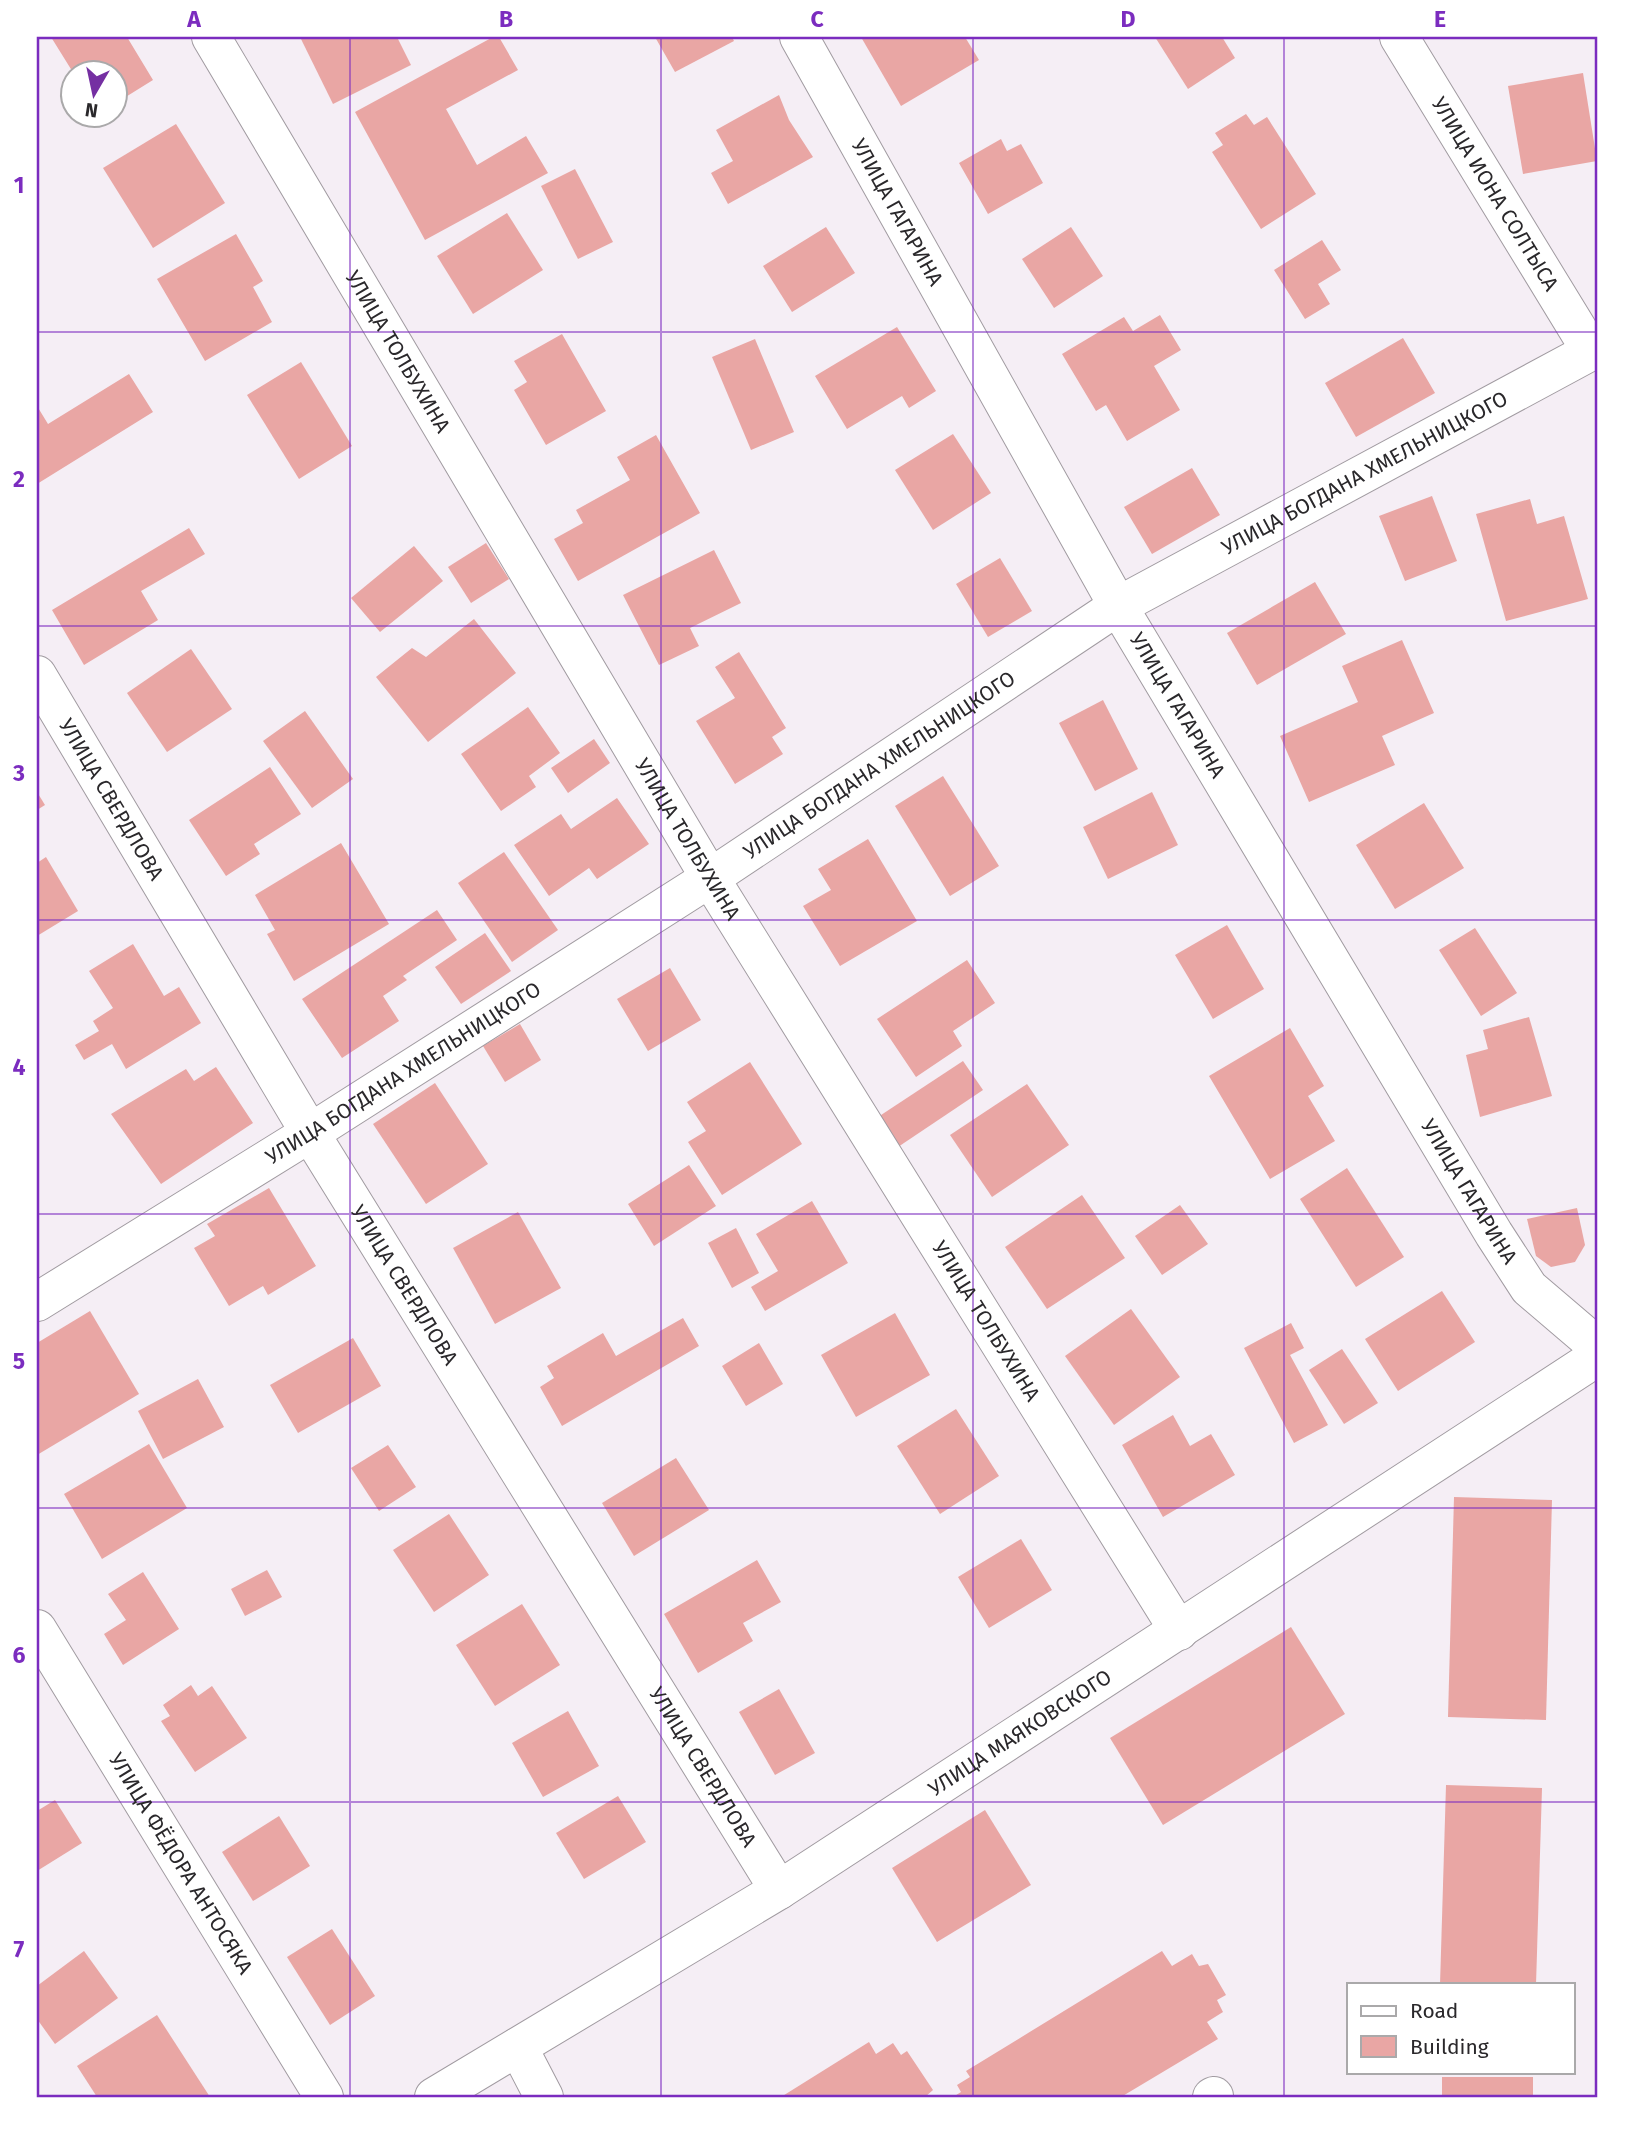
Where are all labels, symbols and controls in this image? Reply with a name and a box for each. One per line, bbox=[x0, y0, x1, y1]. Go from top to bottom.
text: A bbox=[186, 5, 201, 33]
text: B bbox=[499, 5, 513, 33]
text: C bbox=[810, 5, 824, 33]
text: D bbox=[1121, 5, 1136, 33]
text: E bbox=[1434, 5, 1446, 33]
north arrow bbox=[60, 60, 130, 130]
street label: УЛИЦА ИОНА СОЛТЫСА bbox=[1426, 92, 1564, 296]
text: N bbox=[83, 98, 99, 123]
street label: УЛИЦА ГАГАРИНА bbox=[846, 134, 949, 291]
text: 1 bbox=[14, 171, 24, 199]
street label: УЛИЦА ТОЛБУХИНА bbox=[340, 266, 456, 437]
street label: УЛИЦА БОГДАНА ХМЕЛЬНИЦКОГО bbox=[1217, 386, 1512, 561]
text: 2 bbox=[13, 465, 25, 493]
street label: УЛИЦА ГАГАРИНА bbox=[1124, 628, 1231, 783]
street label: УЛИЦА БОГДАНА ХМЕЛЬНИЦКОГО bbox=[739, 665, 1020, 865]
street label: УЛИЦА СВЕРДЛОВА bbox=[53, 714, 169, 885]
street label: УЛИЦА ТОЛБУХИНА bbox=[629, 754, 746, 925]
text: 3 bbox=[12, 759, 25, 787]
street label: УЛИЦА БОГДАНА ХМЕЛЬНИЦКОГО bbox=[261, 976, 546, 1170]
text: 4 bbox=[13, 1053, 26, 1081]
street label: УЛИЦА ГАГАРИНА bbox=[1415, 1114, 1523, 1269]
street label: УЛИЦА СВЕРДЛОВА bbox=[345, 1200, 464, 1370]
street label: УЛИЦА ТОЛБУХИНА bbox=[926, 1236, 1046, 1406]
text: 5 bbox=[13, 1347, 25, 1375]
text: 6 bbox=[13, 1641, 26, 1669]
street label: УЛИЦА МАЯКОВСКОГО bbox=[923, 1664, 1117, 1802]
street label: УЛИЦА СВЕРДЛОВА bbox=[643, 1682, 762, 1852]
street label: УЛИЦА ФЁДОРА АНТОСЯКА bbox=[103, 1748, 258, 1979]
text: 7 bbox=[14, 1935, 25, 1963]
legend bbox=[1347, 1983, 1574, 2074]
text: Road bbox=[1410, 1998, 1458, 2024]
text: Building bbox=[1410, 2034, 1489, 2060]

